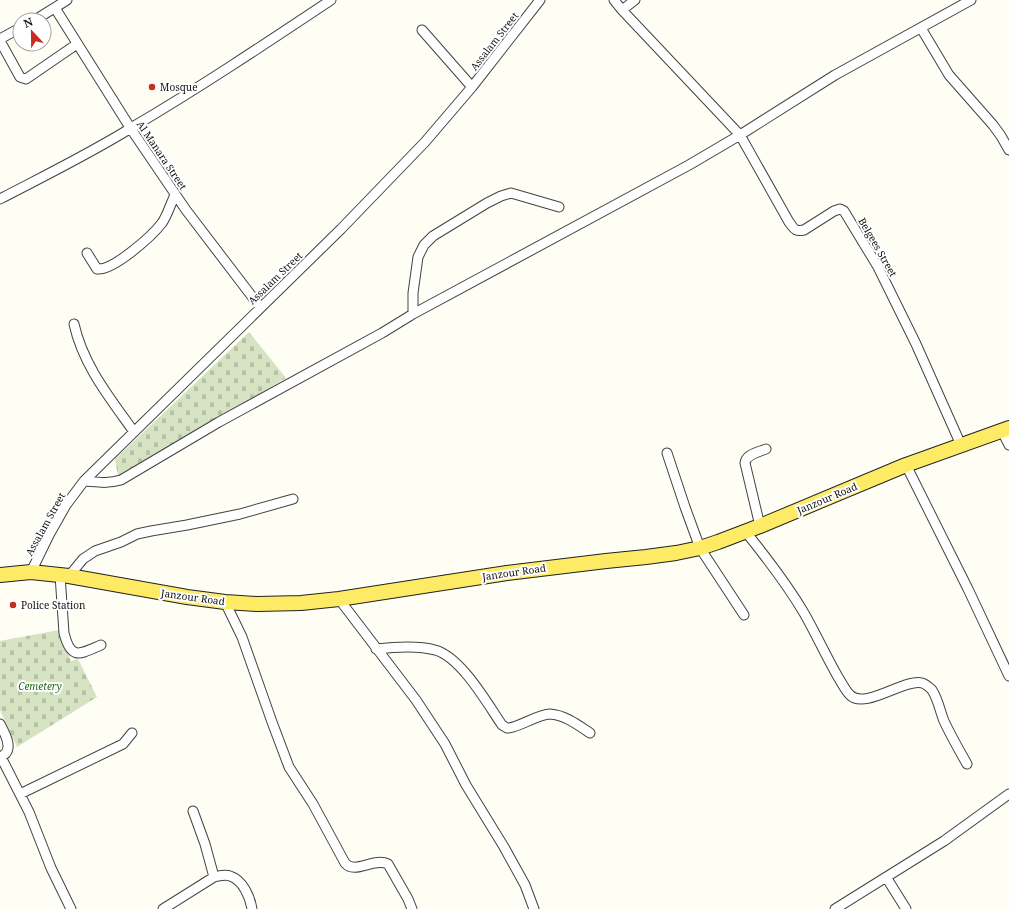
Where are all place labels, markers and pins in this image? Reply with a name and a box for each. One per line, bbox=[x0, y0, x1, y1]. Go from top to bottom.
place label: Mosque bbox=[160, 80, 198, 94]
marker: Mosque bbox=[147, 82, 157, 92]
place label: Police Station bbox=[21, 598, 86, 612]
marker: Police Station bbox=[8, 600, 18, 610]

